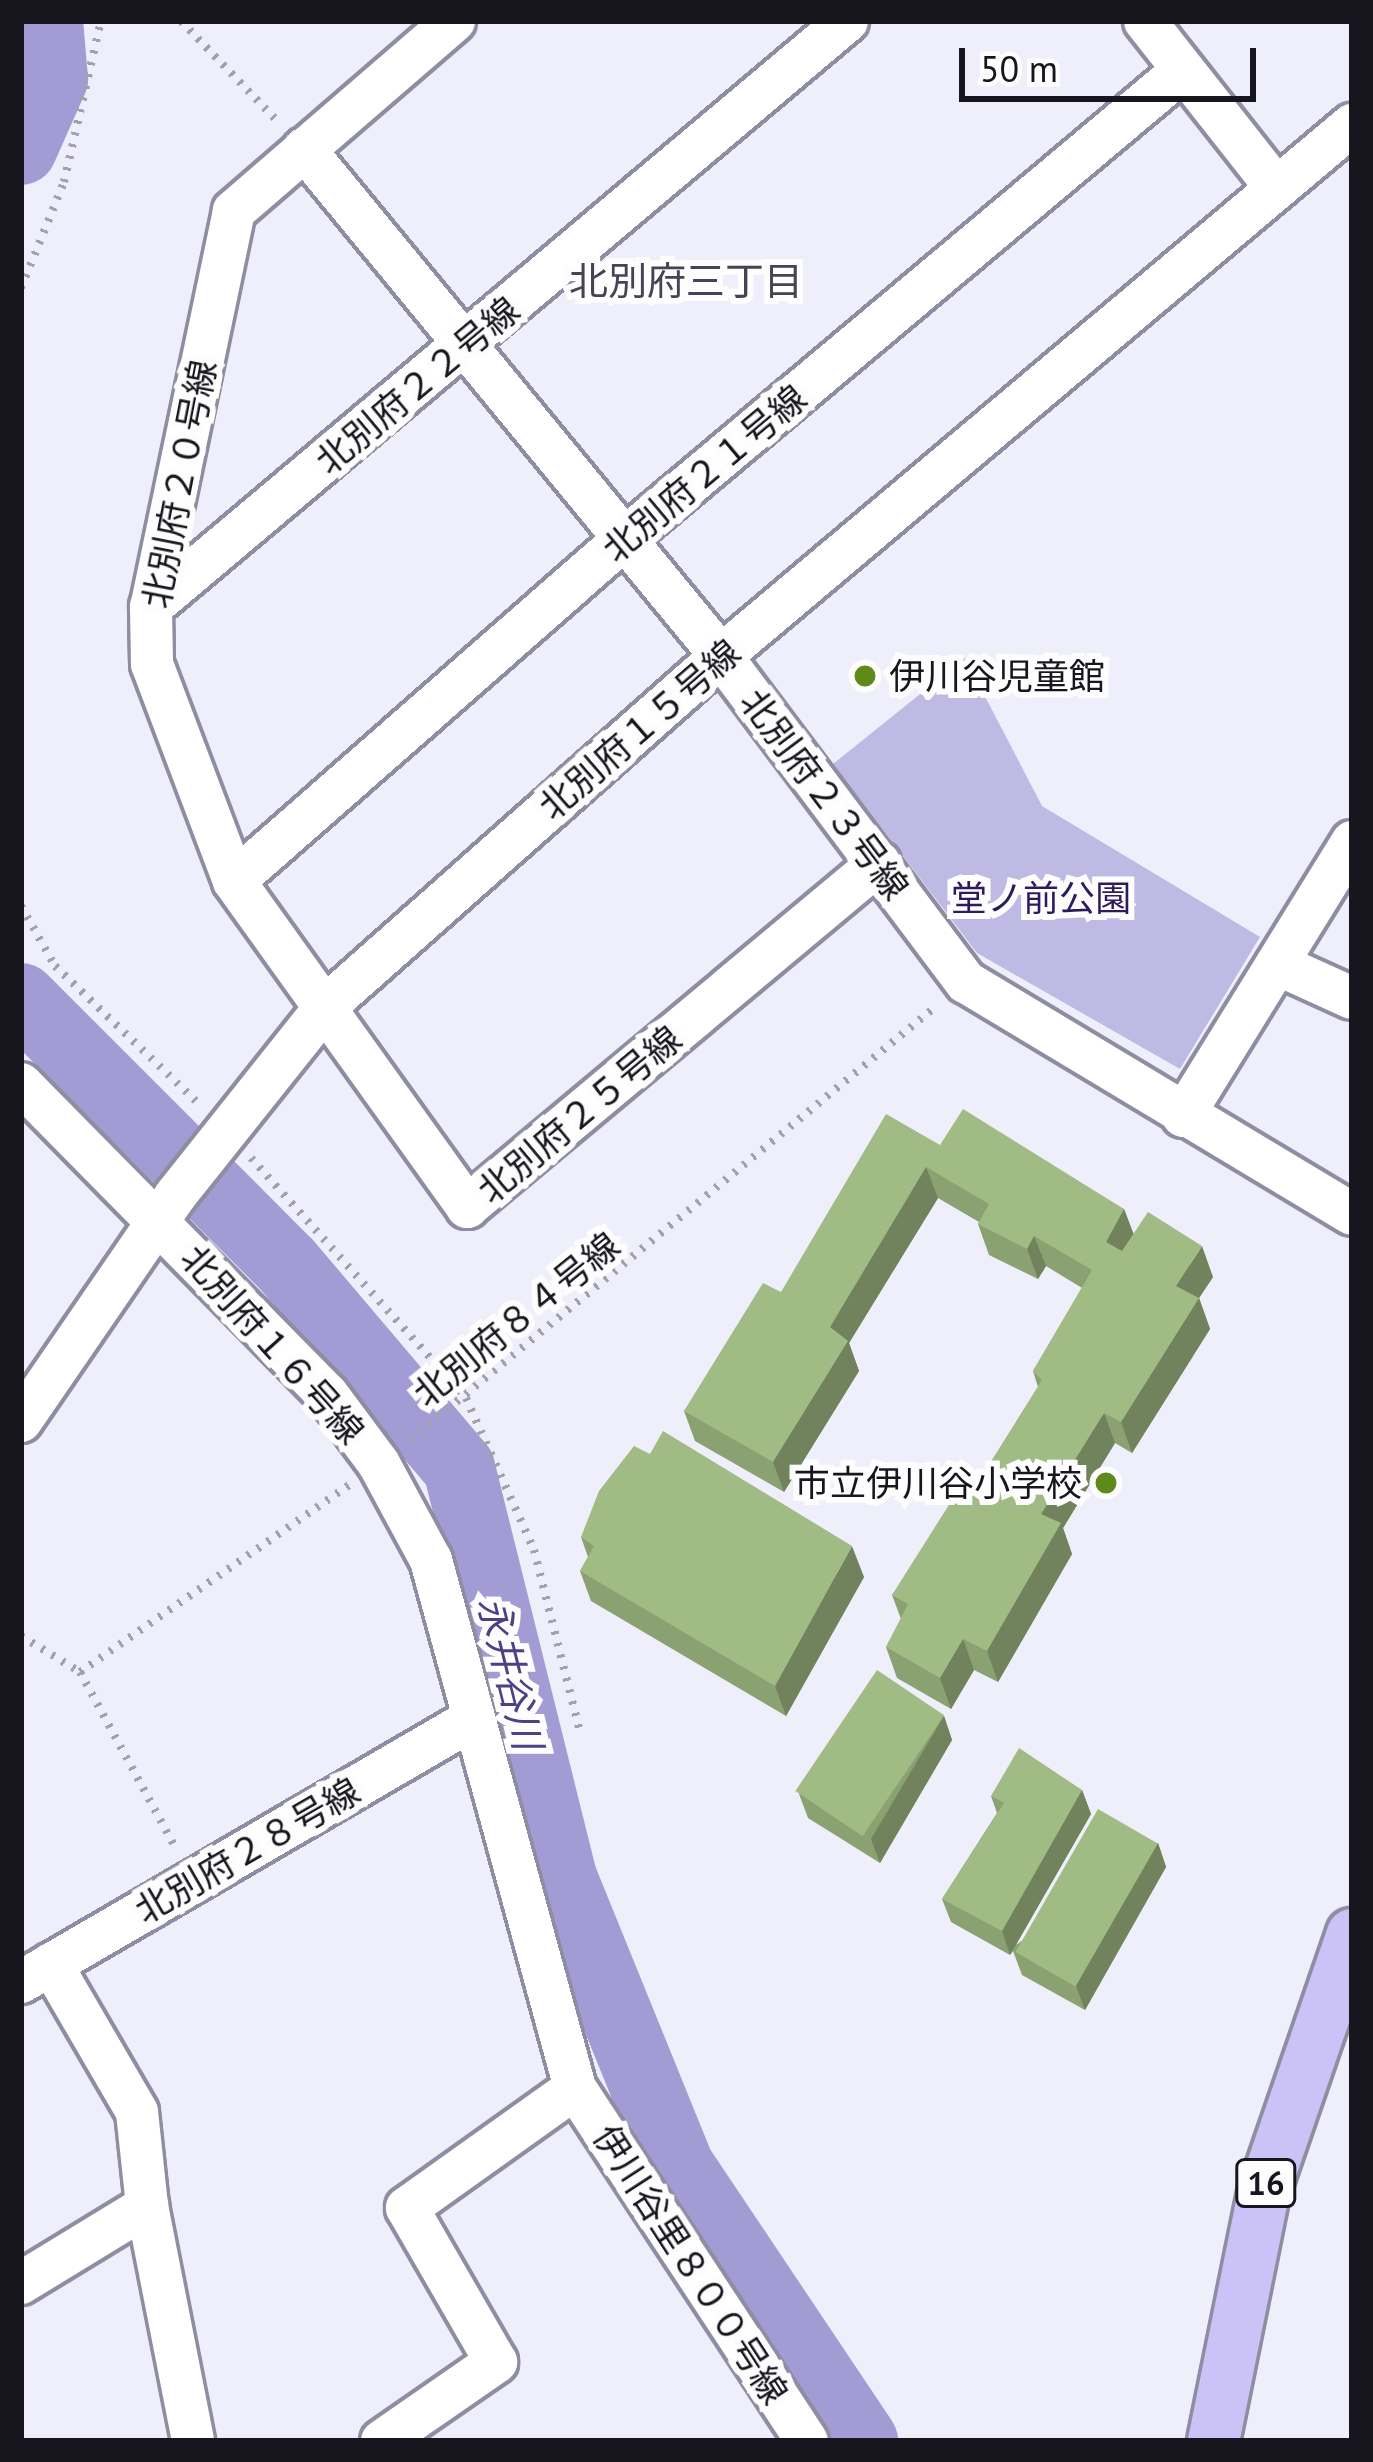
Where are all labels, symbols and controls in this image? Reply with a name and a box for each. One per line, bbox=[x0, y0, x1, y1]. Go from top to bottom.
scale bar bbox=[965, 24, 1262, 98]
text: 50 m bbox=[980, 45, 1058, 92]
district label: 北別府三丁目 bbox=[569, 258, 803, 304]
street label: 北別府２２号線 bbox=[307, 287, 527, 483]
street label: 北別府２０号線 bbox=[134, 356, 224, 612]
street label: 北別府２１号線 bbox=[594, 375, 814, 571]
street label: 北別府１５号線 bbox=[530, 630, 748, 828]
place label: 伊川谷児童館 bbox=[889, 654, 1105, 698]
marker: 伊川谷児童館 bbox=[852, 663, 878, 689]
street label: 北別府２３号線 bbox=[732, 680, 918, 908]
park label: 堂ノ前公園 bbox=[951, 876, 1131, 920]
street label: 北別府２５号線 bbox=[469, 1016, 689, 1212]
street label: 北別府８４号線 bbox=[404, 1223, 628, 1415]
street label: 北別府１６号線 bbox=[173, 1236, 373, 1452]
place label: 市立伊川谷小学校 bbox=[794, 1461, 1082, 1505]
marker: 市立伊川谷小学校 bbox=[1093, 1470, 1119, 1496]
water label: 永井谷川 bbox=[468, 1592, 552, 1754]
street label: 北別府２８号線 bbox=[127, 1768, 367, 1932]
street label: 伊川谷里８００号線 bbox=[585, 2116, 797, 2412]
road number: 16 bbox=[1233, 2156, 1299, 2210]

